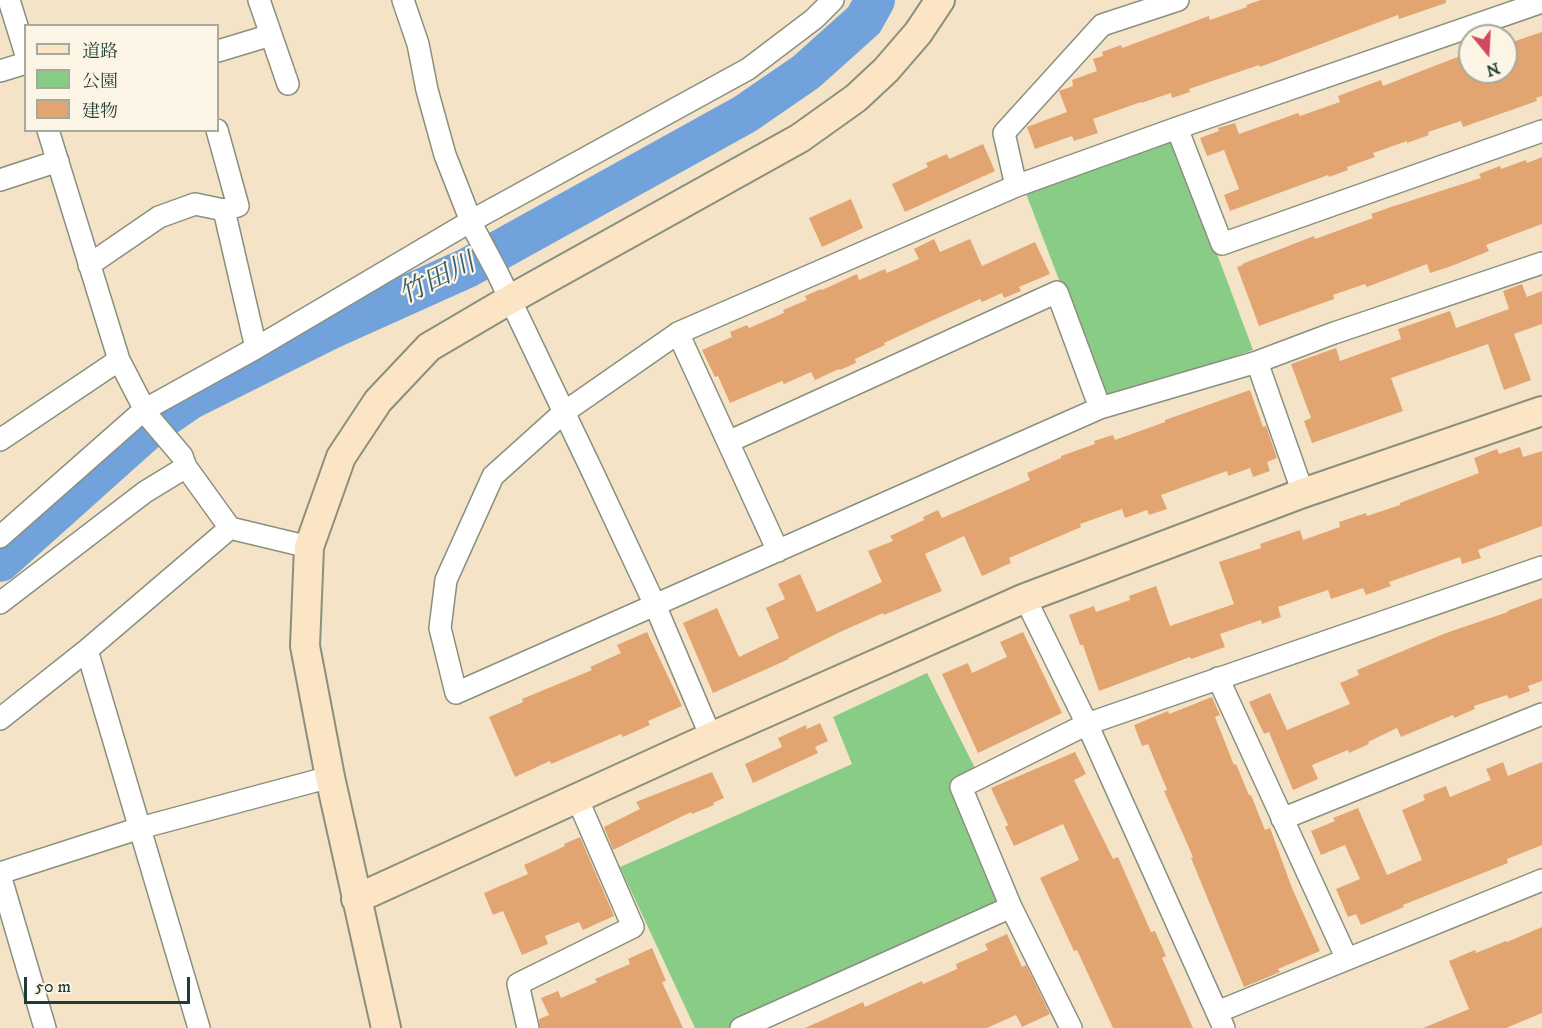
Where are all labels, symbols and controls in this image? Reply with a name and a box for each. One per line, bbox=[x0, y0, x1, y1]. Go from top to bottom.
legend bbox=[24, 24, 219, 132]
north arrow bbox=[1458, 24, 1518, 84]
text: 道路 bbox=[82, 41, 118, 63]
text: N bbox=[1484, 58, 1502, 81]
text: 公園 bbox=[82, 71, 118, 93]
text: 建物 bbox=[82, 101, 118, 123]
water label: 竹田川 bbox=[394, 249, 482, 313]
scale bar bbox=[27, 965, 194, 1003]
text: 50 m bbox=[35, 976, 71, 998]

